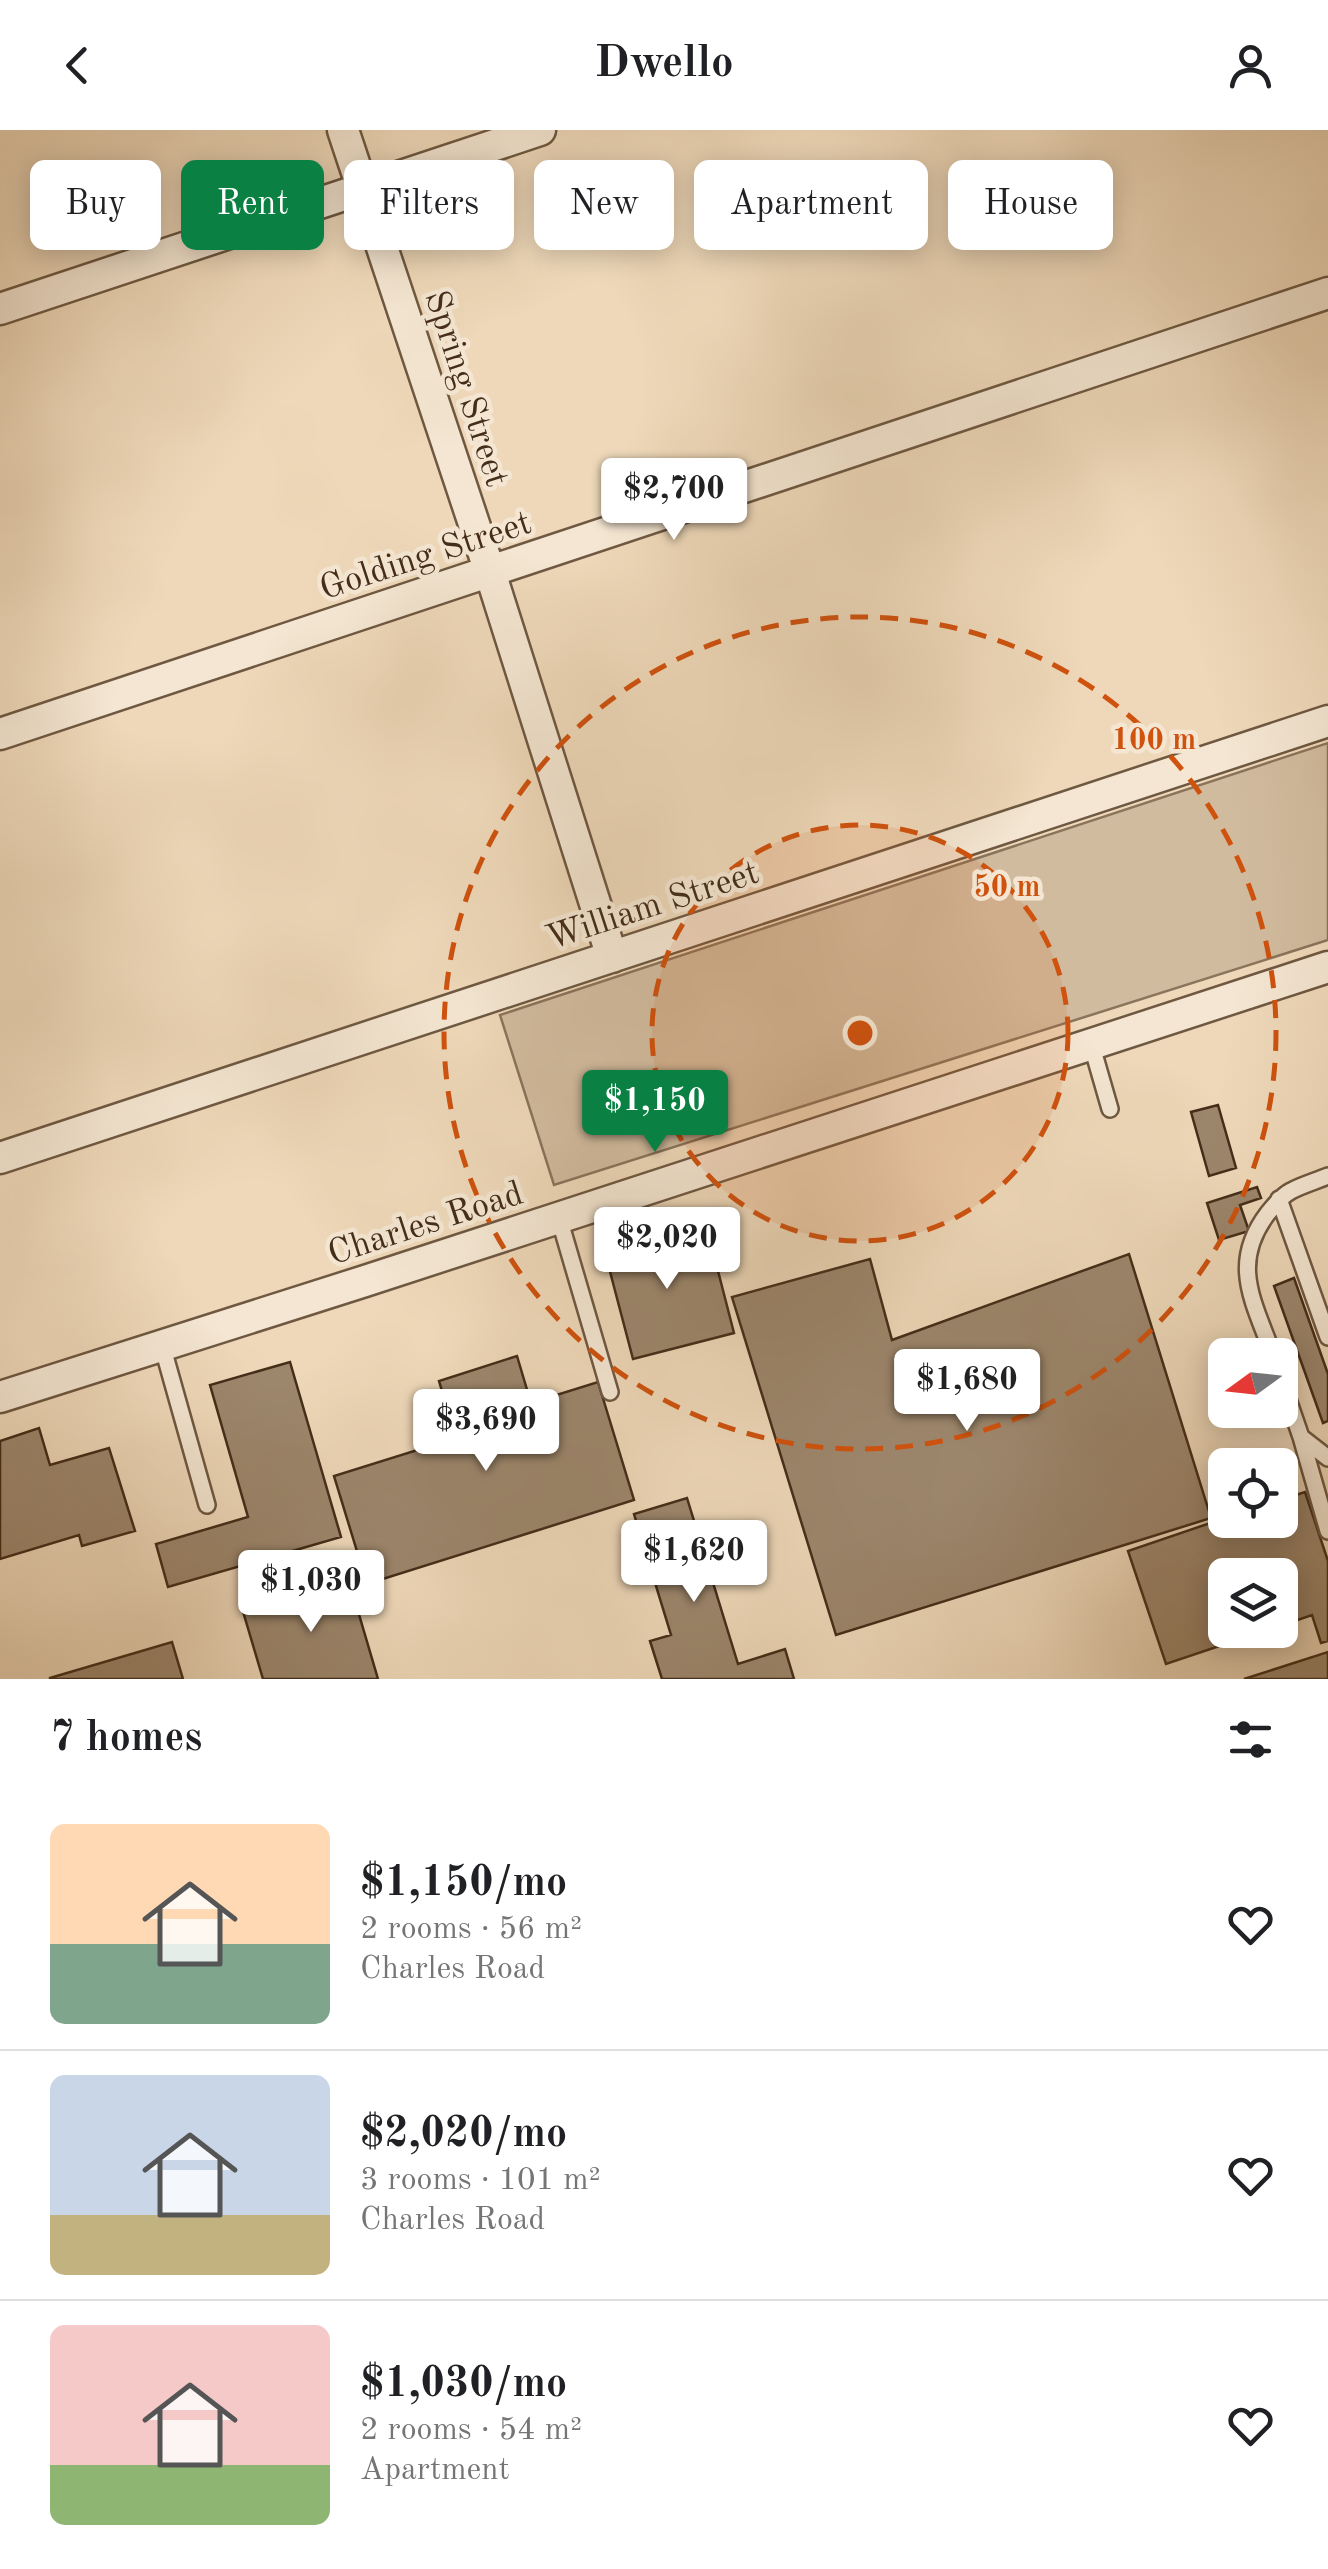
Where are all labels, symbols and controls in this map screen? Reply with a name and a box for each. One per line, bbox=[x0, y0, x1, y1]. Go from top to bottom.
icon: back bbox=[50, 38, 105, 93]
icon: person bbox=[1223, 38, 1278, 93]
text: Dwello bbox=[594, 42, 734, 87]
chip: Buy bbox=[30, 160, 161, 250]
chip: Rent bbox=[181, 160, 324, 250]
chip: Filters bbox=[344, 160, 514, 250]
chip: New bbox=[534, 160, 674, 250]
chip: Apartment bbox=[694, 160, 928, 250]
chip: House bbox=[948, 160, 1113, 250]
street label: Spring Street bbox=[417, 286, 514, 491]
pin: $2,700 bbox=[593, 458, 755, 543]
text: $2,700 bbox=[623, 474, 725, 506]
street label: Golding Street bbox=[316, 506, 536, 607]
text: 100 m bbox=[1112, 726, 1196, 756]
street label: William Street bbox=[542, 856, 763, 957]
text: 50 m bbox=[973, 873, 1041, 903]
centre of rings bbox=[842, 1015, 878, 1051]
pin: $1,150 bbox=[574, 1070, 736, 1155]
text: $1,150 bbox=[604, 1086, 706, 1118]
street label: Charles Road bbox=[324, 1176, 528, 1272]
pin: $2,020 bbox=[586, 1207, 748, 1292]
text: $2,020 bbox=[616, 1223, 718, 1255]
north arrow bbox=[1208, 1338, 1298, 1428]
map controls bbox=[1208, 1338, 1298, 1648]
pin: $1,680 bbox=[886, 1349, 1048, 1434]
text: $1,680 bbox=[916, 1365, 1018, 1397]
pin: $3,690 bbox=[405, 1389, 567, 1474]
text: $3,690 bbox=[435, 1405, 537, 1437]
button: locate bbox=[1208, 1448, 1298, 1538]
pin: $1,620 bbox=[613, 1520, 775, 1605]
text: $1,620 bbox=[643, 1536, 745, 1568]
pin: $1,030 bbox=[230, 1550, 392, 1635]
button: layers bbox=[1208, 1558, 1298, 1648]
text: $1,030 bbox=[260, 1566, 362, 1598]
icon: filters bbox=[1223, 1712, 1278, 1767]
text: 7 homes bbox=[50, 1718, 202, 1760]
text: $1,150/mo bbox=[360, 1863, 567, 1905]
icon: home bbox=[130, 1864, 250, 1984]
icon: heart bbox=[1223, 1897, 1278, 1952]
text: 2 rooms · 56 m² bbox=[360, 1914, 582, 1946]
text: Charles Road bbox=[360, 1954, 545, 1986]
text: $2,020/mo bbox=[360, 2114, 567, 2156]
icon: home bbox=[130, 2115, 250, 2235]
icon: heart bbox=[1223, 2148, 1278, 2203]
text: 3 rooms · 101 m² bbox=[360, 2165, 601, 2197]
text: Charles Road bbox=[360, 2205, 545, 2237]
text: $1,030/mo bbox=[360, 2364, 567, 2406]
icon: home bbox=[130, 2365, 250, 2485]
icon: heart bbox=[1223, 2398, 1278, 2453]
text: 2 rooms · 54 m² bbox=[360, 2415, 582, 2447]
text: Apartment bbox=[360, 2455, 510, 2487]

